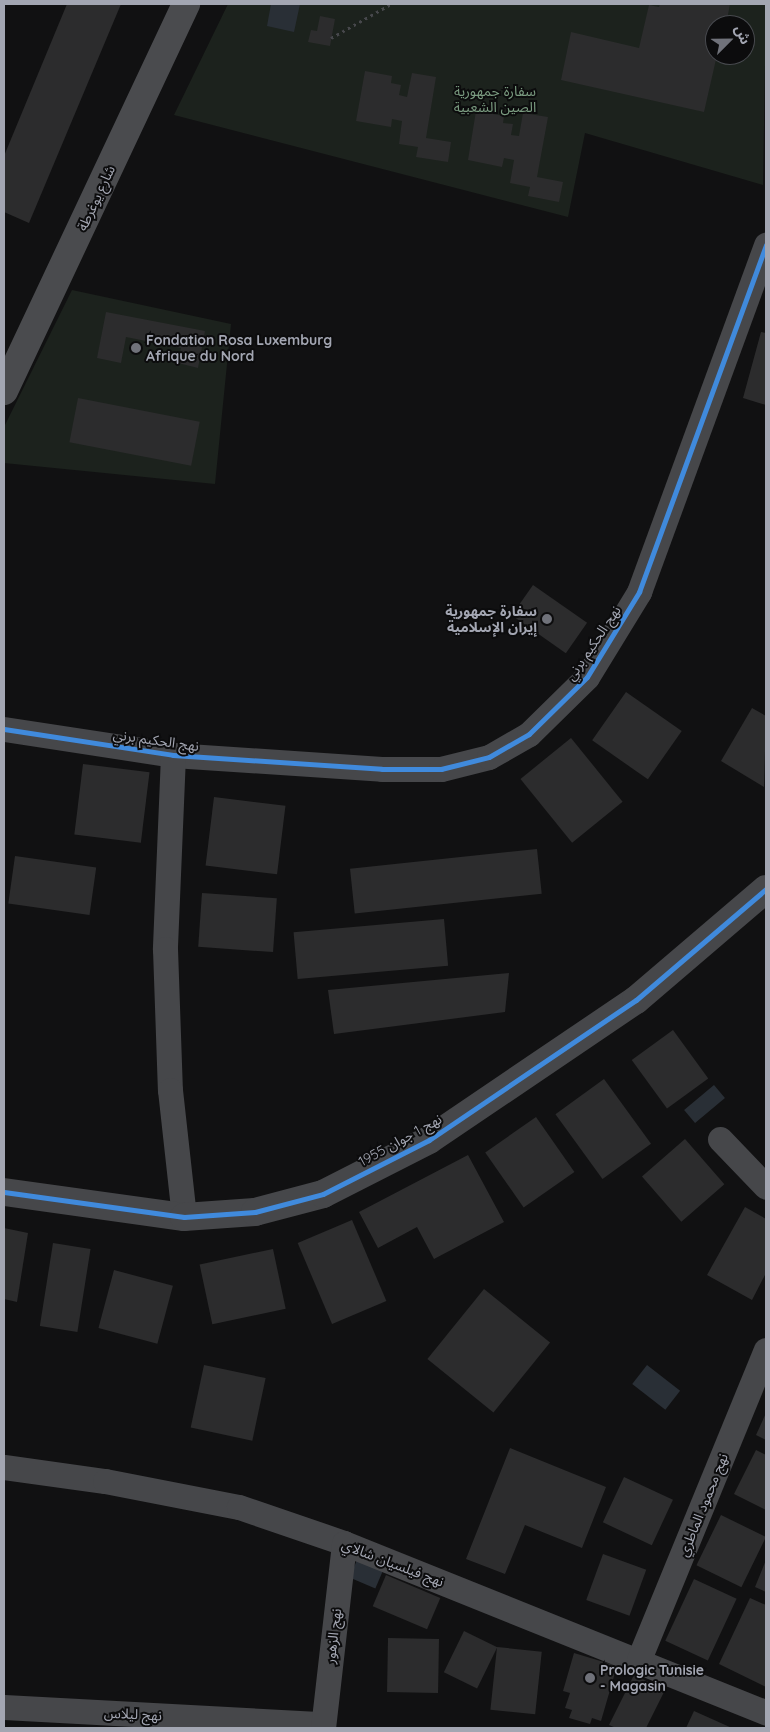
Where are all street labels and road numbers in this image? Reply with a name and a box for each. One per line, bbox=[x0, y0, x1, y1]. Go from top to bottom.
street label: شارع يوغرطة bbox=[74, 163, 118, 233]
street label: نهج الحكيم برني bbox=[562, 602, 624, 684]
street label: نهج الحكيم برني bbox=[112, 726, 200, 754]
street label: نهج 1 جوان 1955 bbox=[355, 1110, 445, 1170]
street label: نهج محمود الماطري bbox=[675, 1451, 731, 1559]
street label: نهج فيلسيان شالاي bbox=[340, 1536, 446, 1590]
street label: نهج الزهور bbox=[321, 1607, 345, 1665]
street label: نهج ليلاس bbox=[104, 1704, 162, 1724]

